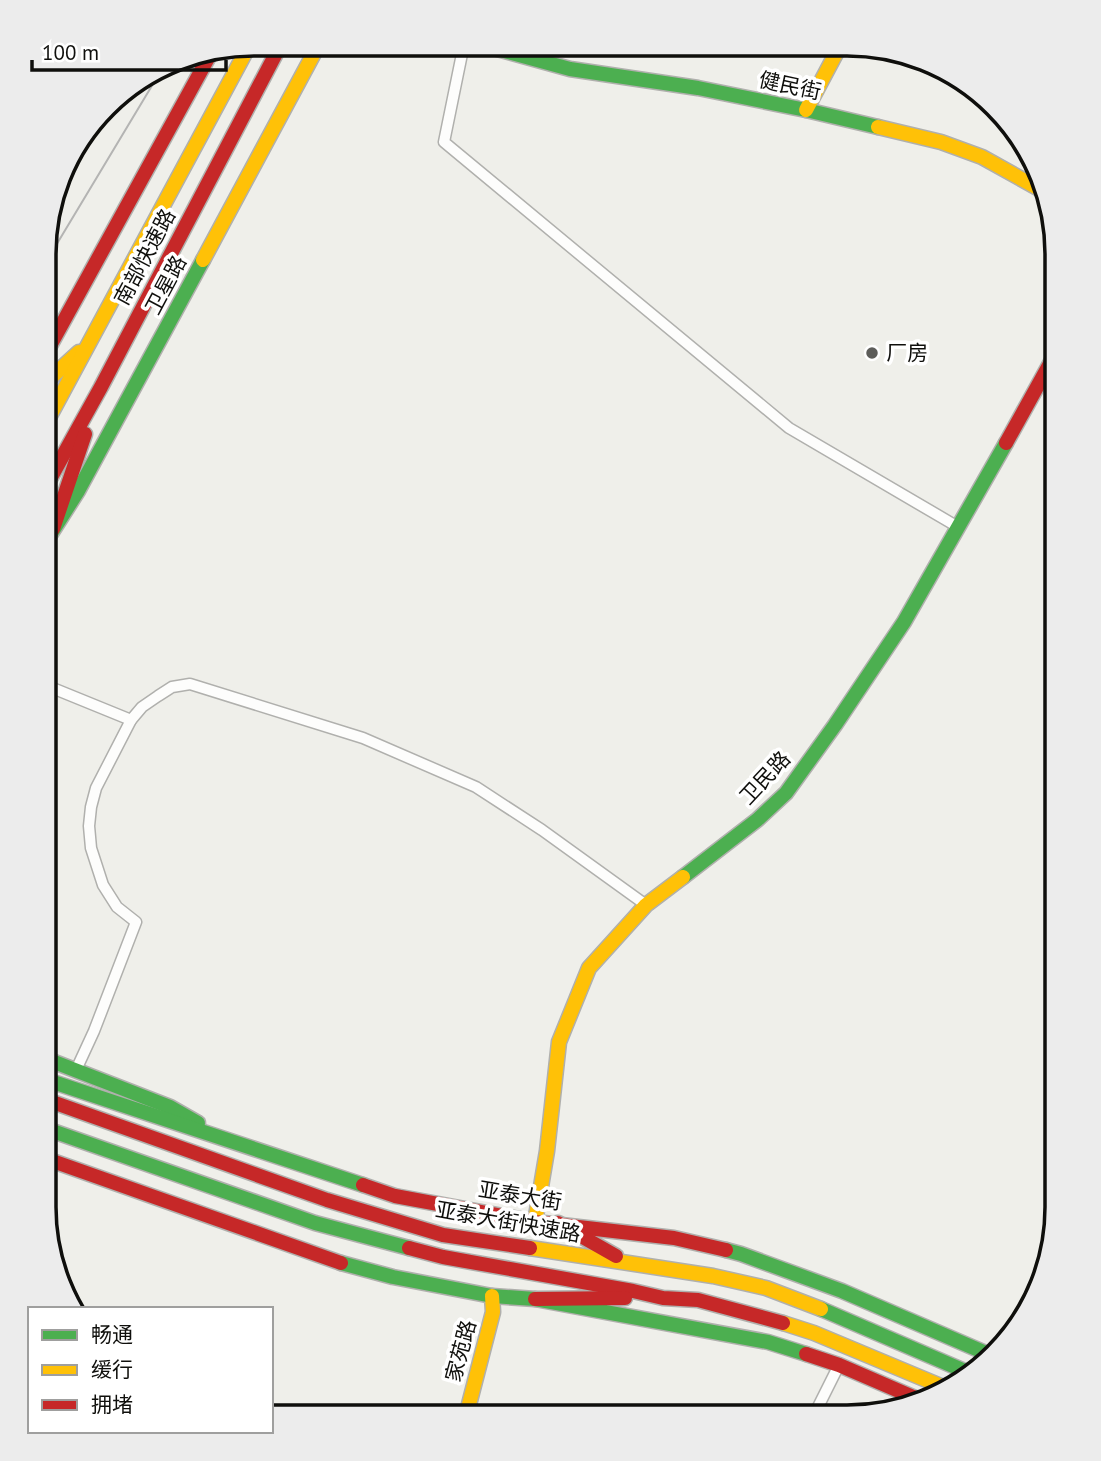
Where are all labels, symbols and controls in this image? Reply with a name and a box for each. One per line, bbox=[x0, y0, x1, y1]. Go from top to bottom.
scale bar bbox=[32, 28, 226, 72]
text: 100 m bbox=[42, 39, 99, 66]
street label: 健民街 bbox=[756, 66, 824, 105]
street label: 南部快速路 bbox=[108, 204, 181, 309]
street label: 卫星路 bbox=[139, 251, 192, 319]
place label: 厂房 bbox=[886, 339, 928, 366]
marker: 厂房 bbox=[864, 345, 880, 361]
street label: 卫民路 bbox=[733, 745, 796, 810]
street label: 亚泰大街 bbox=[476, 1176, 564, 1215]
street label: 亚泰大街快速路 bbox=[433, 1195, 583, 1248]
legend bbox=[28, 1307, 273, 1433]
street label: 家苑路 bbox=[439, 1317, 482, 1385]
text: 畅通 bbox=[91, 1321, 133, 1348]
text: 缓行 bbox=[91, 1356, 133, 1383]
text: 拥堵 bbox=[91, 1391, 133, 1418]

